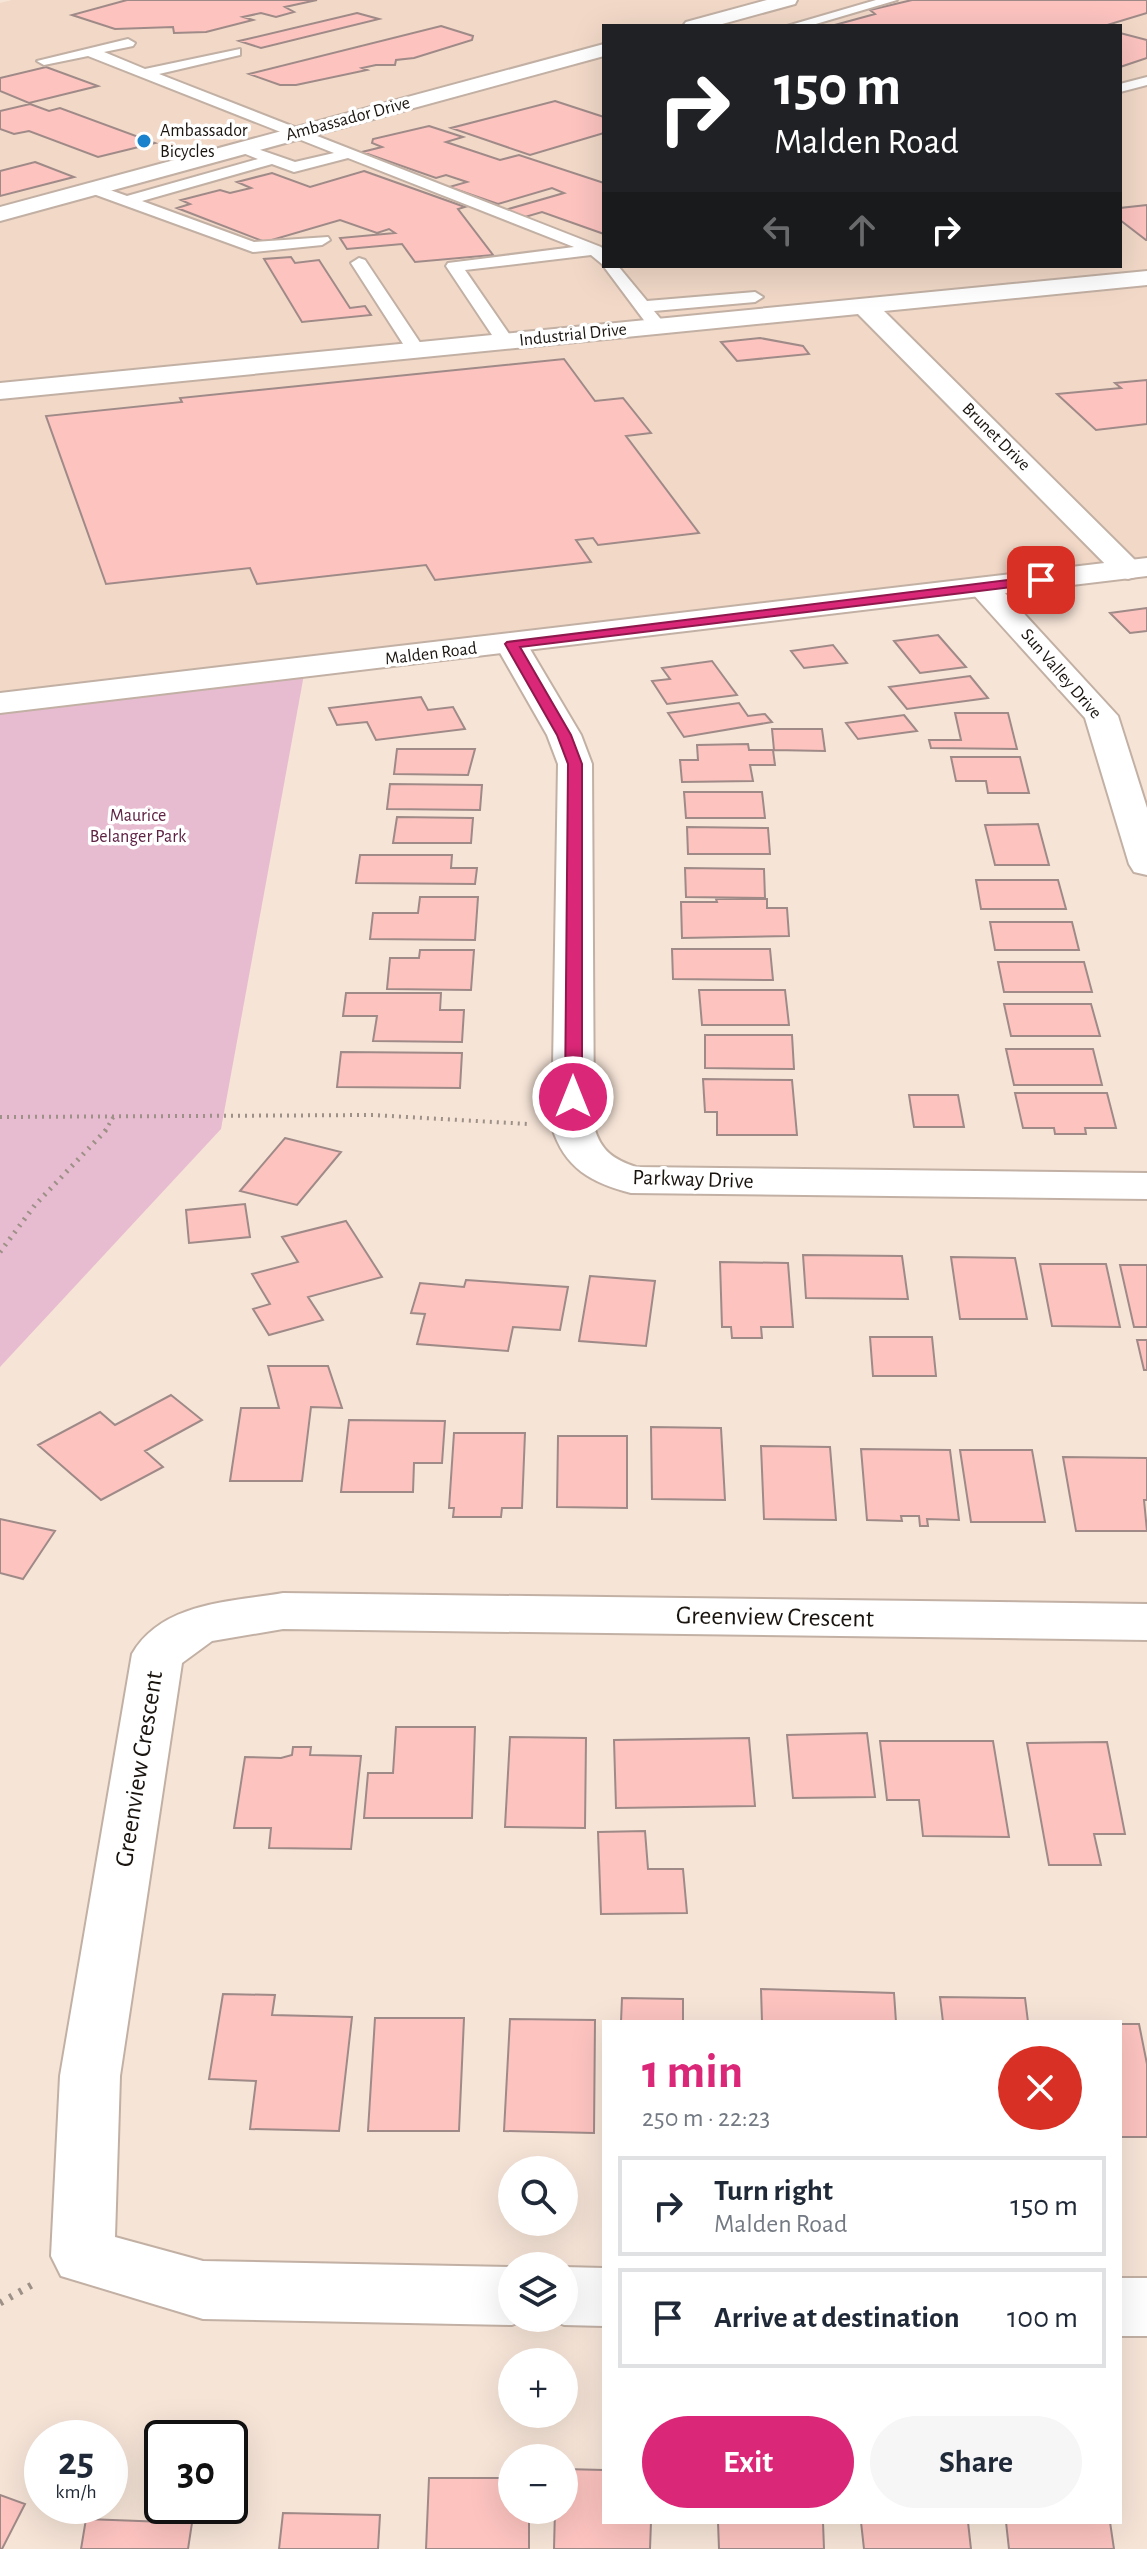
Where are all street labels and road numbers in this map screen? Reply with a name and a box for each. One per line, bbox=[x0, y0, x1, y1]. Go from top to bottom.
street label: Ambassador Drive bbox=[284, 94, 412, 144]
street label: Industrial Drive bbox=[518, 320, 628, 350]
street label: Brunet Drive bbox=[959, 400, 1033, 474]
street label: Sun Valley Drive bbox=[1017, 626, 1105, 722]
street label: Malden Road bbox=[384, 639, 478, 669]
street label: Parkway Drive bbox=[632, 1166, 754, 1192]
street label: Greenview Crescent bbox=[676, 1602, 874, 1632]
street label: Greenview Crescent bbox=[111, 1669, 167, 1869]

